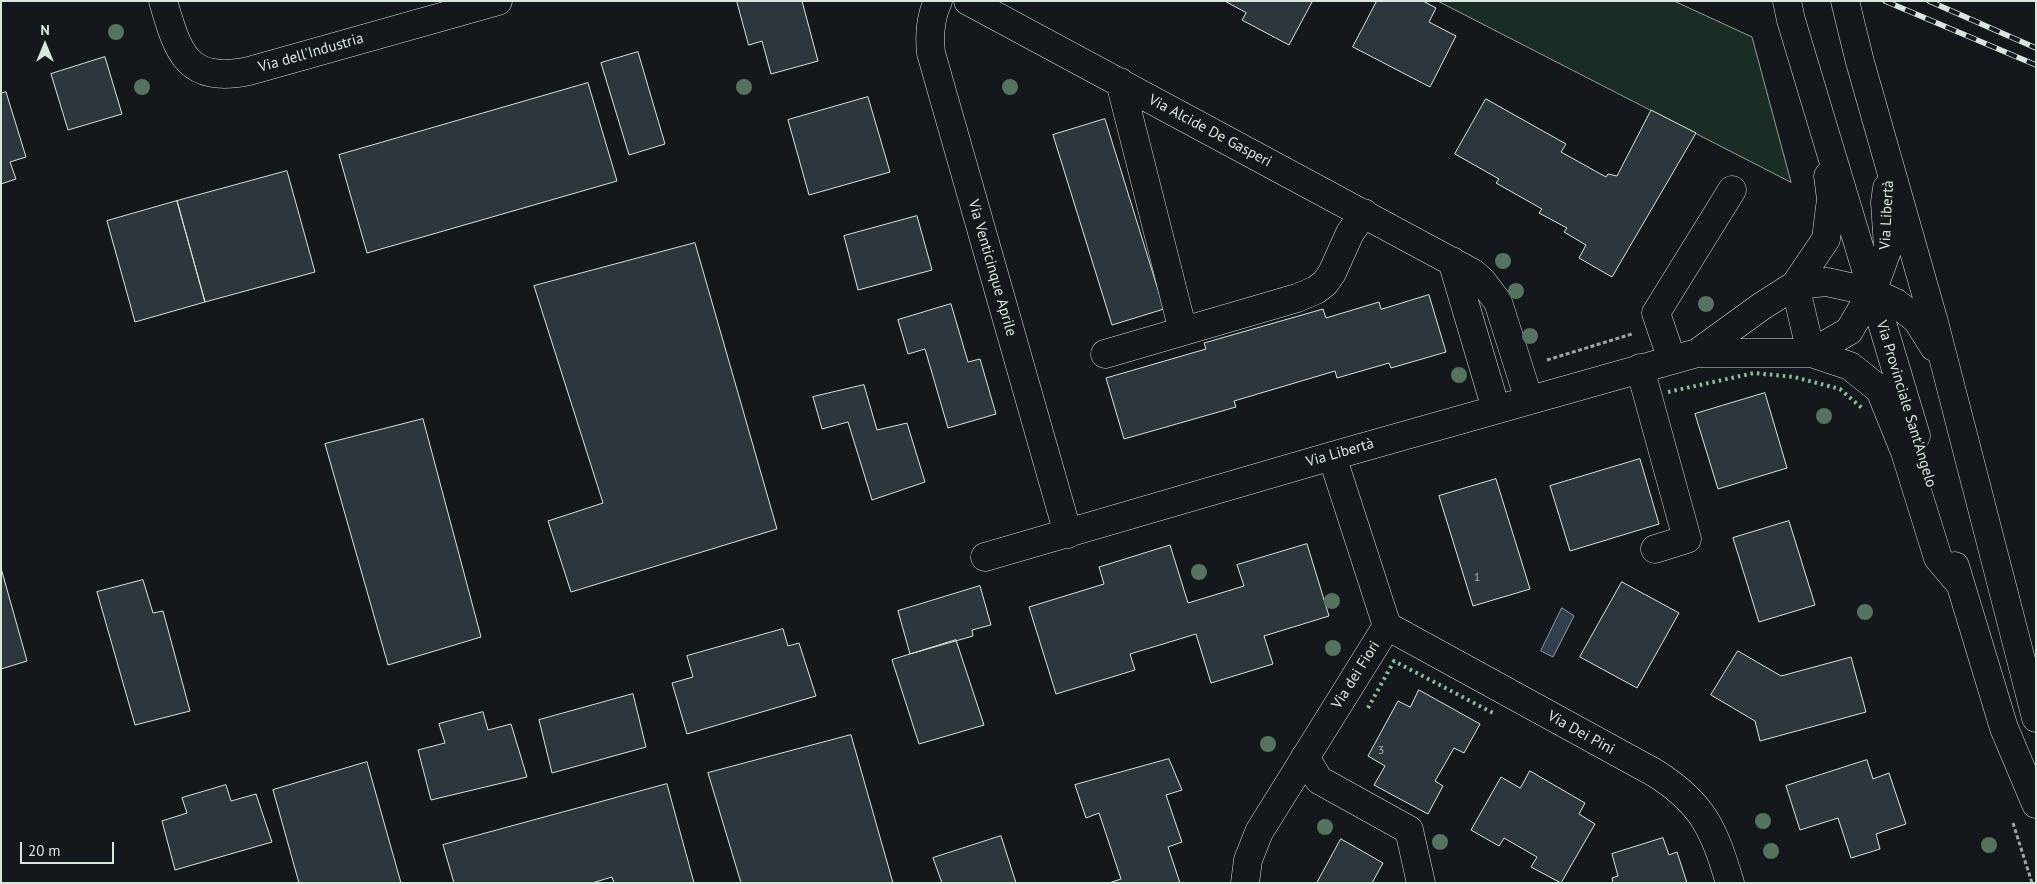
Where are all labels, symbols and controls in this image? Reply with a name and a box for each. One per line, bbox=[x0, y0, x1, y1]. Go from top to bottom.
north arrow bbox=[20, 20, 70, 70]
text: N bbox=[40, 21, 50, 39]
street label: Via dell'Industria bbox=[256, 29, 366, 77]
street label: Via Alcide De Gasperi bbox=[1145, 91, 1275, 171]
street label: Via Libertà bbox=[1876, 180, 1898, 250]
street label: Via Venticinque Aprile bbox=[964, 198, 1020, 338]
street label: Via Provinciale Sant'Angelo bbox=[1872, 318, 1940, 490]
street label: Via Libertà bbox=[1304, 435, 1376, 471]
house number: 1 bbox=[1474, 571, 1480, 585]
street label: Via dei Fiori bbox=[1328, 638, 1384, 712]
street label: Via Dei Pini bbox=[1544, 707, 1618, 759]
house number: 3 bbox=[1378, 744, 1384, 758]
scale bar bbox=[22, 832, 116, 864]
text: 20 m bbox=[28, 841, 61, 860]

